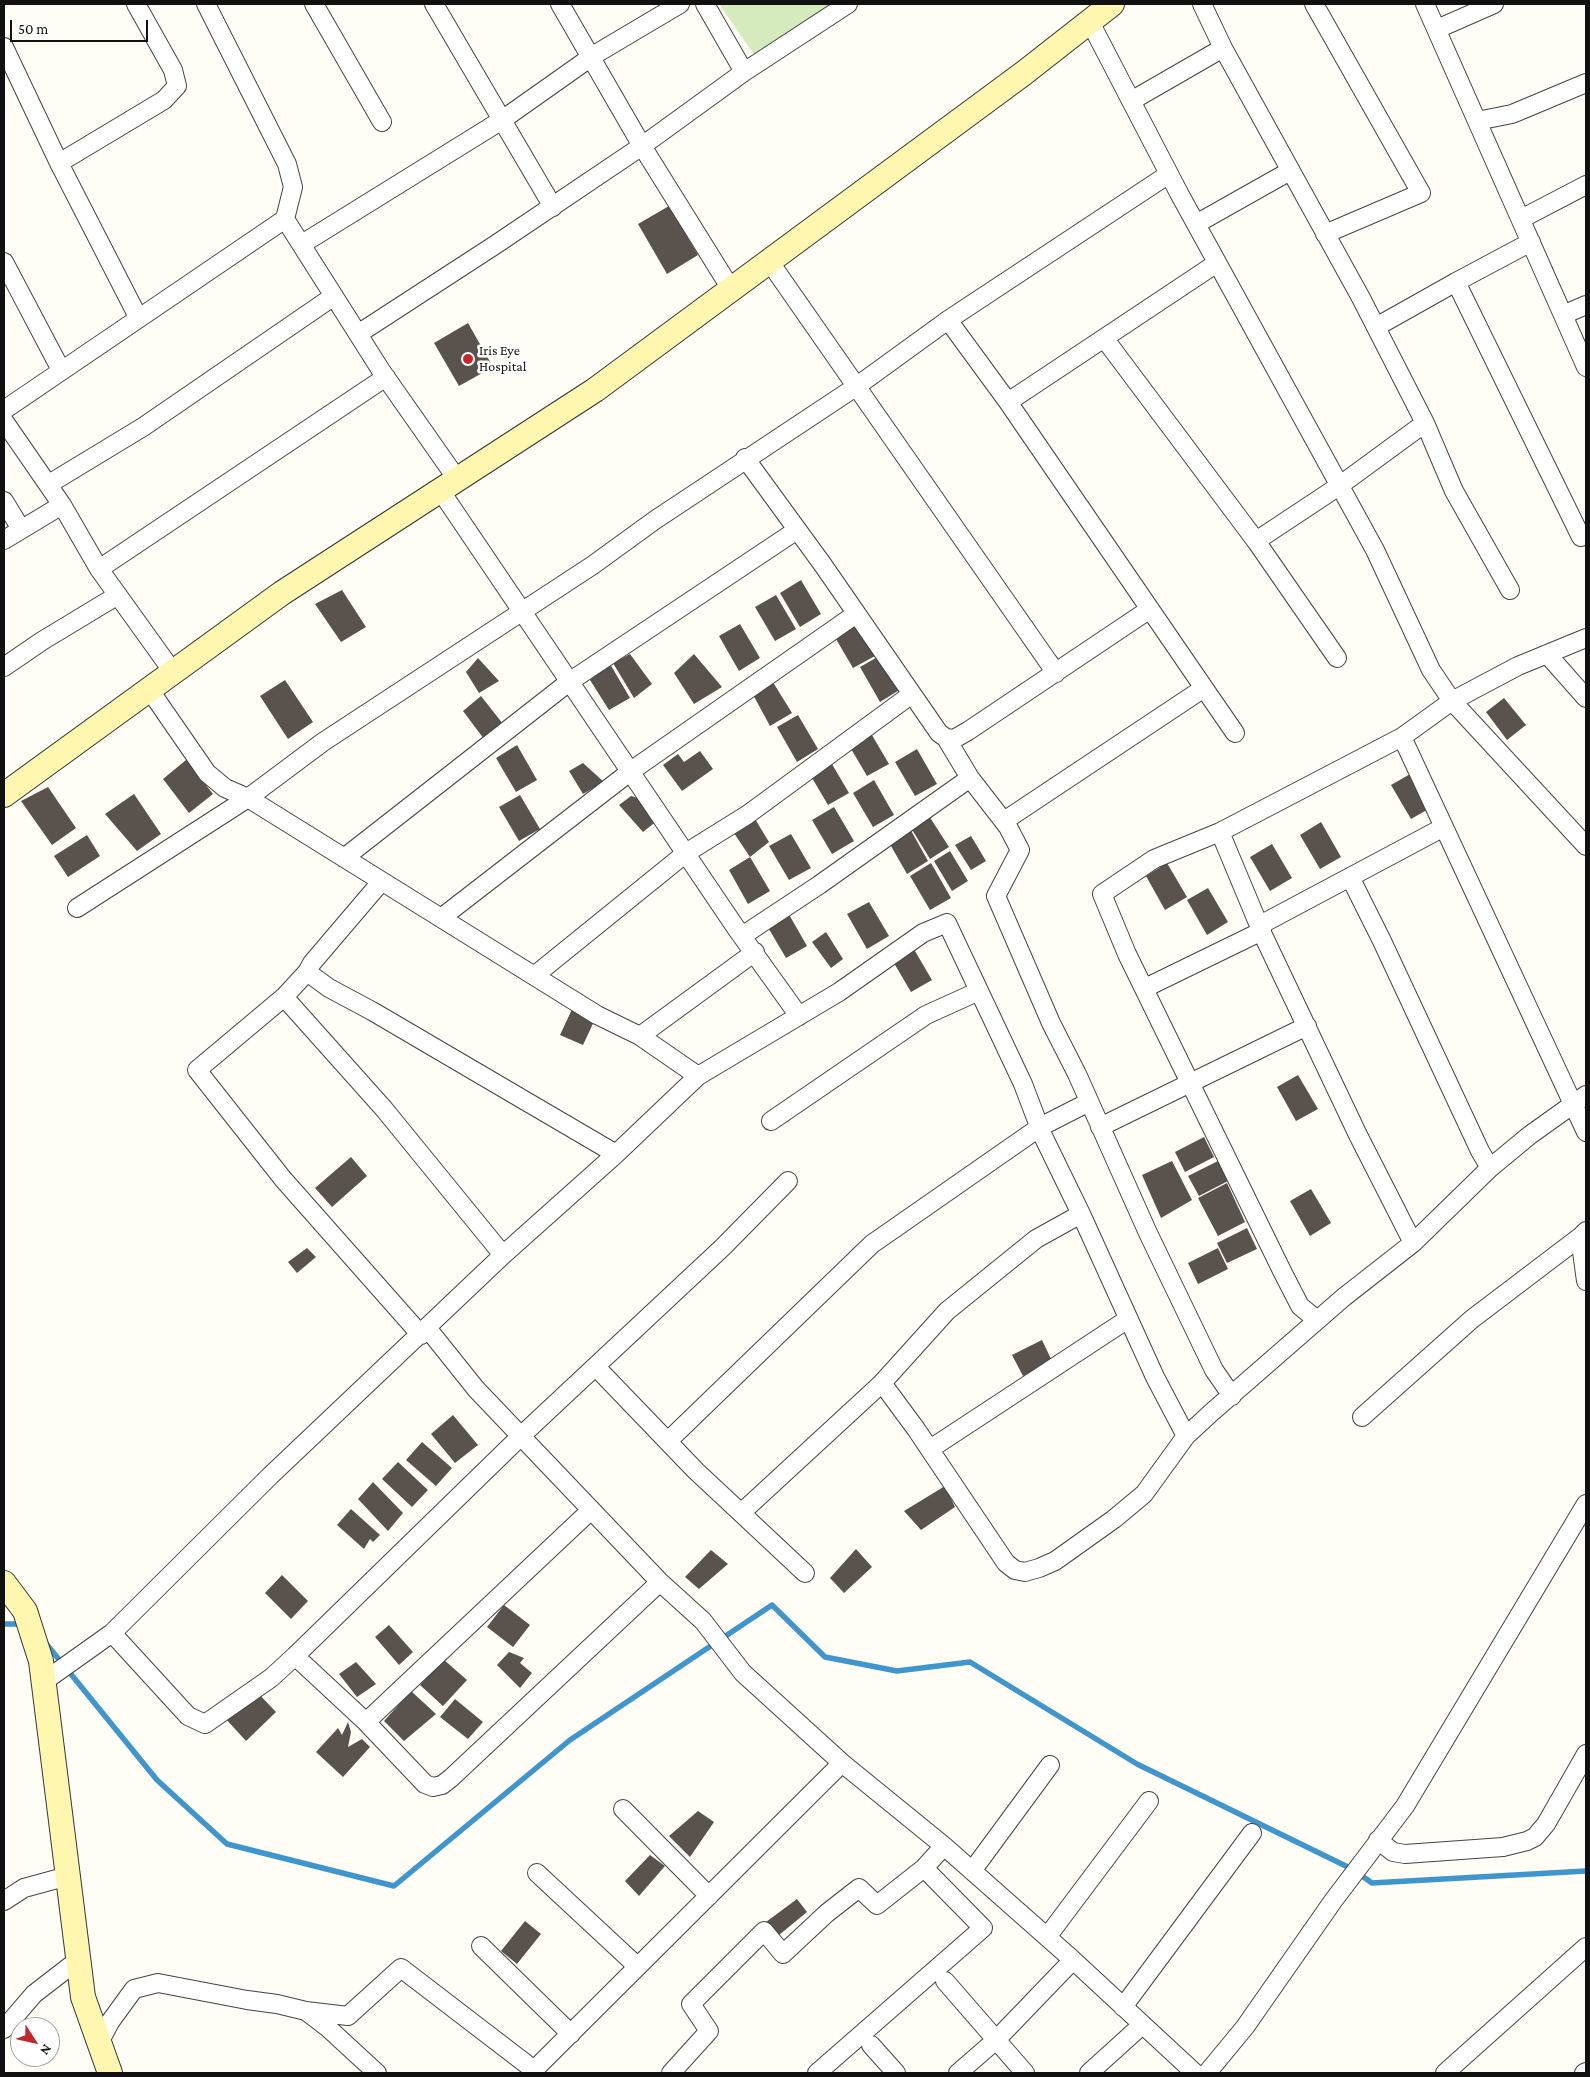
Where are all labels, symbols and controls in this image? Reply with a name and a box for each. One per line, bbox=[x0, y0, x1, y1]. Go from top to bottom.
scale bar bbox=[12, 10, 150, 42]
text: 50 m bbox=[18, 21, 48, 37]
place label: Iris Eye Hospital bbox=[479, 343, 526, 376]
marker: Iris Eye Hospital bbox=[461, 352, 475, 366]
north arrow bbox=[10, 2017, 60, 2067]
text: N bbox=[37, 2042, 56, 2059]

